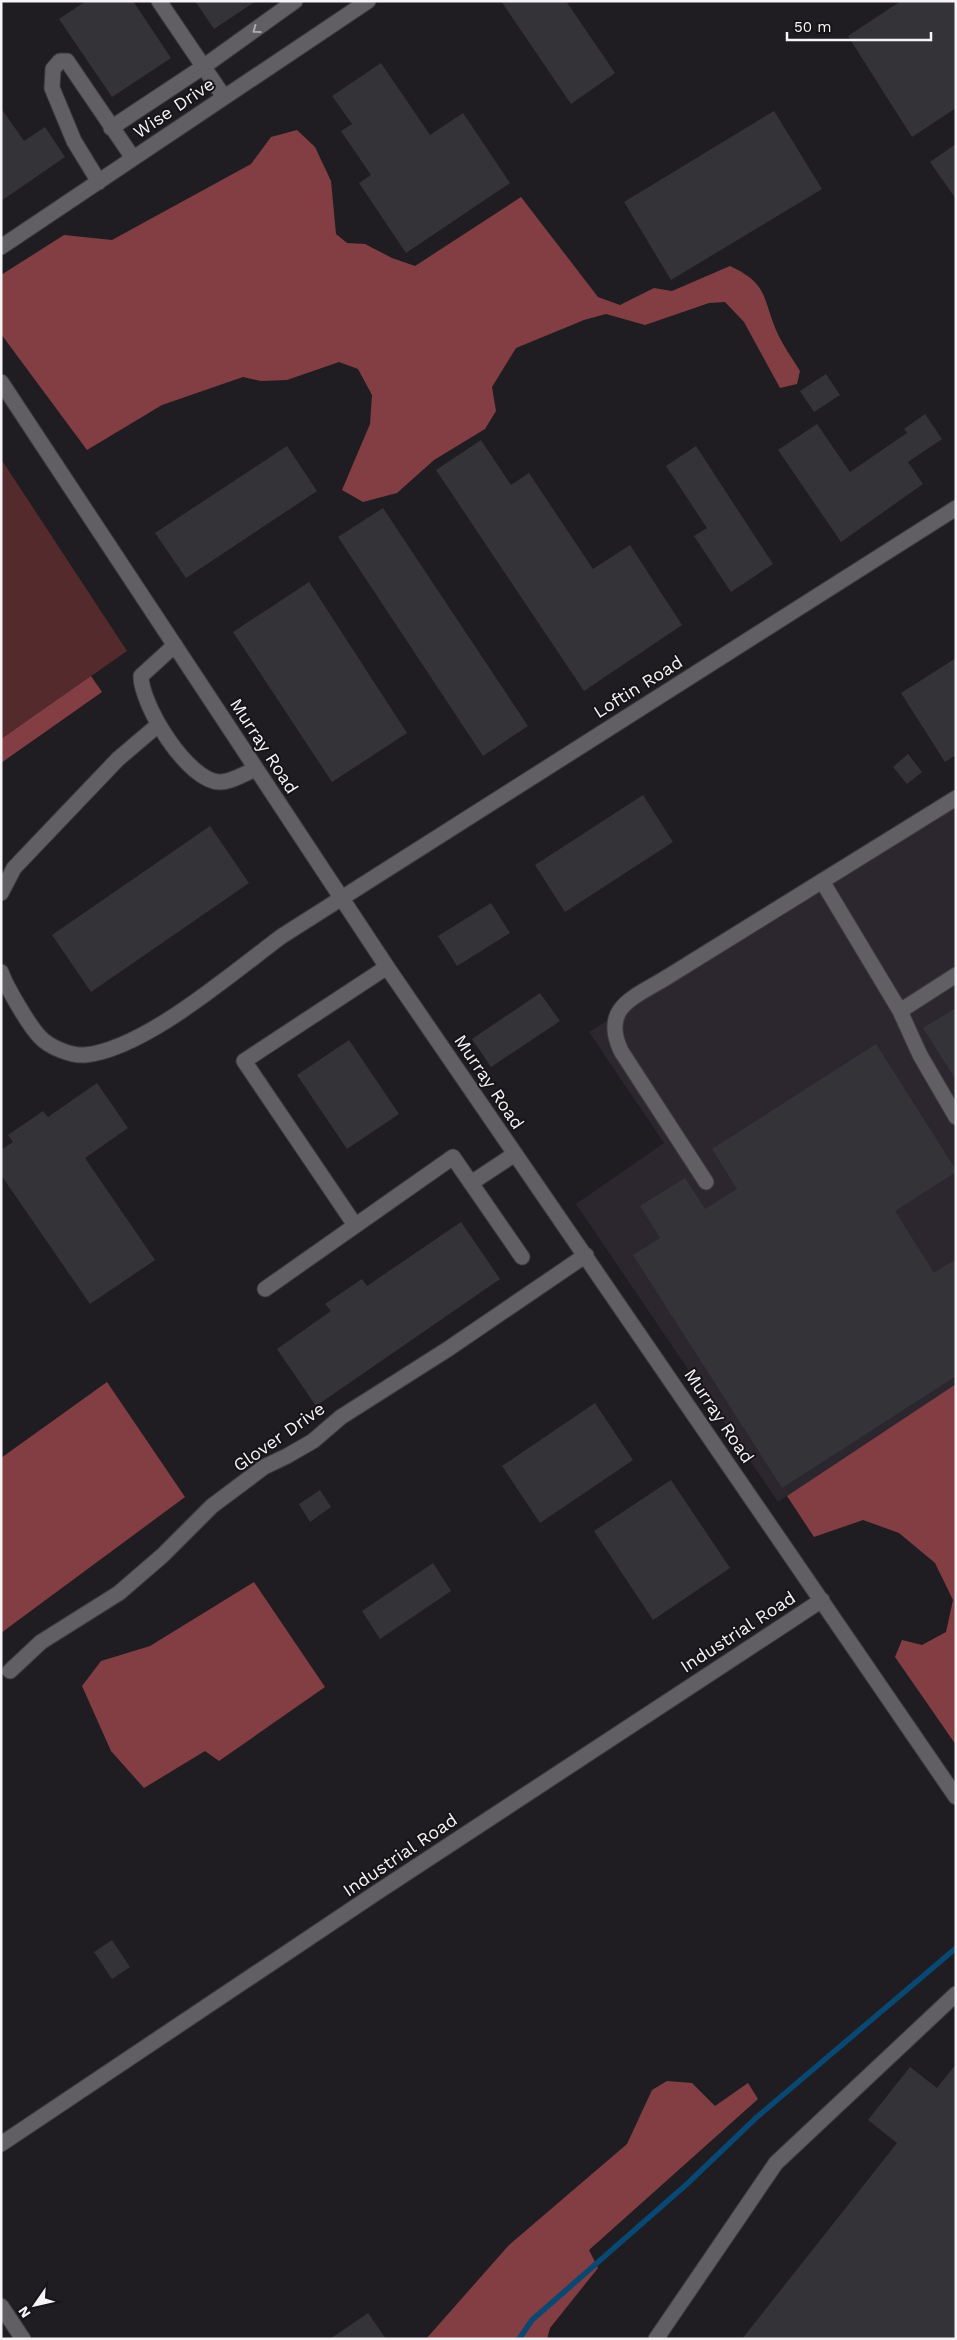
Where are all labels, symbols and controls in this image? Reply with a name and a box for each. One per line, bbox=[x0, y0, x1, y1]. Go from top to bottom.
scale bar bbox=[787, 10, 931, 42]
text: 50 m bbox=[794, 18, 831, 36]
one-way arrow bbox=[252, 24, 261, 33]
street label: Wise Drive bbox=[129, 73, 218, 142]
street label: Loftin Road bbox=[589, 651, 686, 722]
street label: Murray Road bbox=[226, 694, 303, 797]
street label: Murray Road bbox=[450, 1031, 529, 1133]
street label: Murray Road bbox=[680, 1365, 759, 1467]
street label: Glover Drive bbox=[229, 1397, 329, 1476]
street label: Industrial Road bbox=[676, 1587, 799, 1677]
street label: Industrial Road bbox=[339, 1809, 461, 1900]
north arrow bbox=[10, 2280, 60, 2330]
text: N bbox=[15, 2303, 34, 2321]

